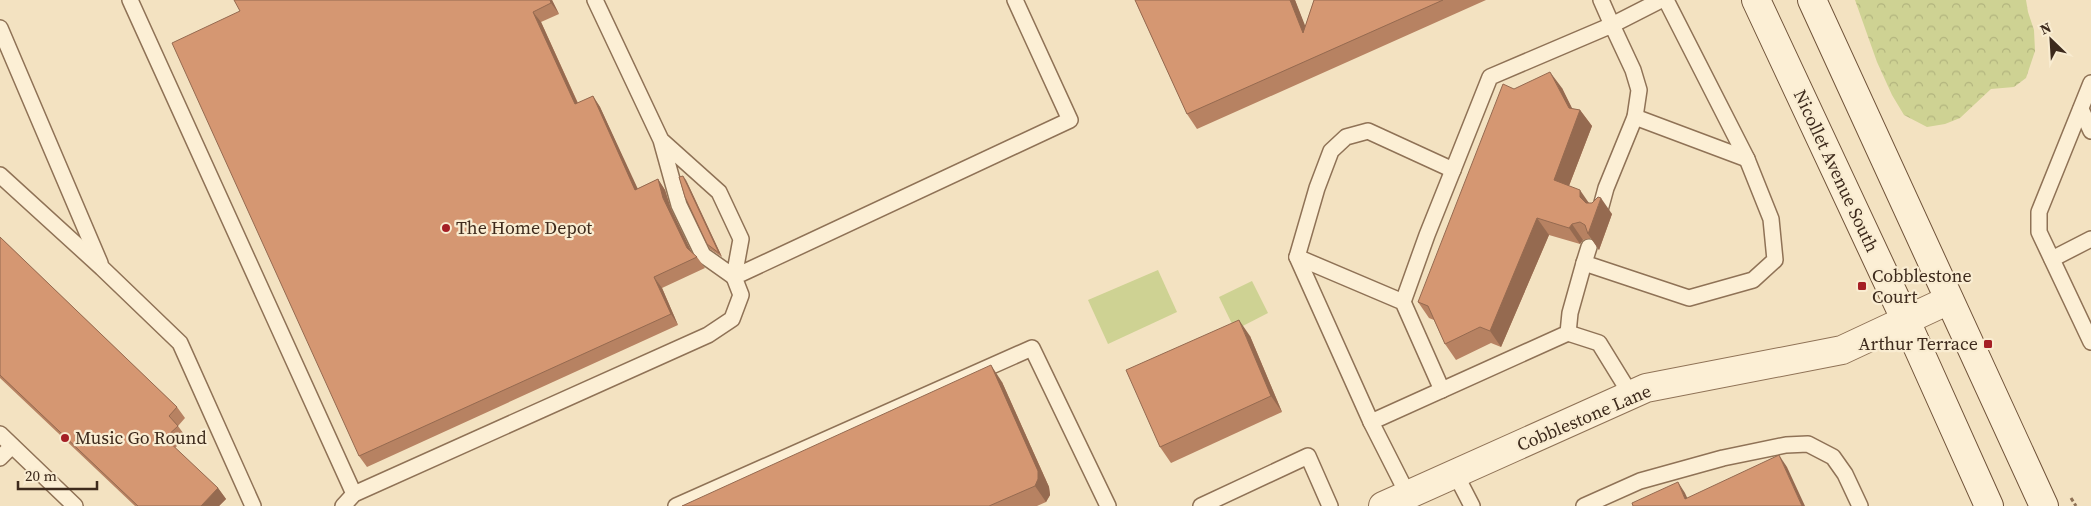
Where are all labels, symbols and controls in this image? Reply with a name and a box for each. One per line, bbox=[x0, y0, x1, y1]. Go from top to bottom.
north arrow bbox=[2026, 15, 2076, 65]
text: N bbox=[2037, 17, 2054, 39]
street label: Nicollet Avenue South bbox=[1788, 86, 1885, 256]
place label: The Home Depot bbox=[456, 215, 592, 240]
marker: The Home Depot bbox=[440, 222, 452, 234]
place label: Cobblestone Court bbox=[1872, 263, 1972, 309]
marker: Cobblestone Court bbox=[1856, 280, 1868, 292]
place label: Arthur Terrace bbox=[1859, 331, 1978, 356]
marker: Arthur Terrace bbox=[1982, 338, 1994, 350]
street label: Cobblestone Lane bbox=[1513, 378, 1655, 457]
place label: Music Go Round bbox=[75, 425, 207, 450]
marker: Music Go Round bbox=[59, 432, 71, 444]
scale bar bbox=[18, 458, 96, 490]
text: 20 m bbox=[25, 465, 57, 486]

